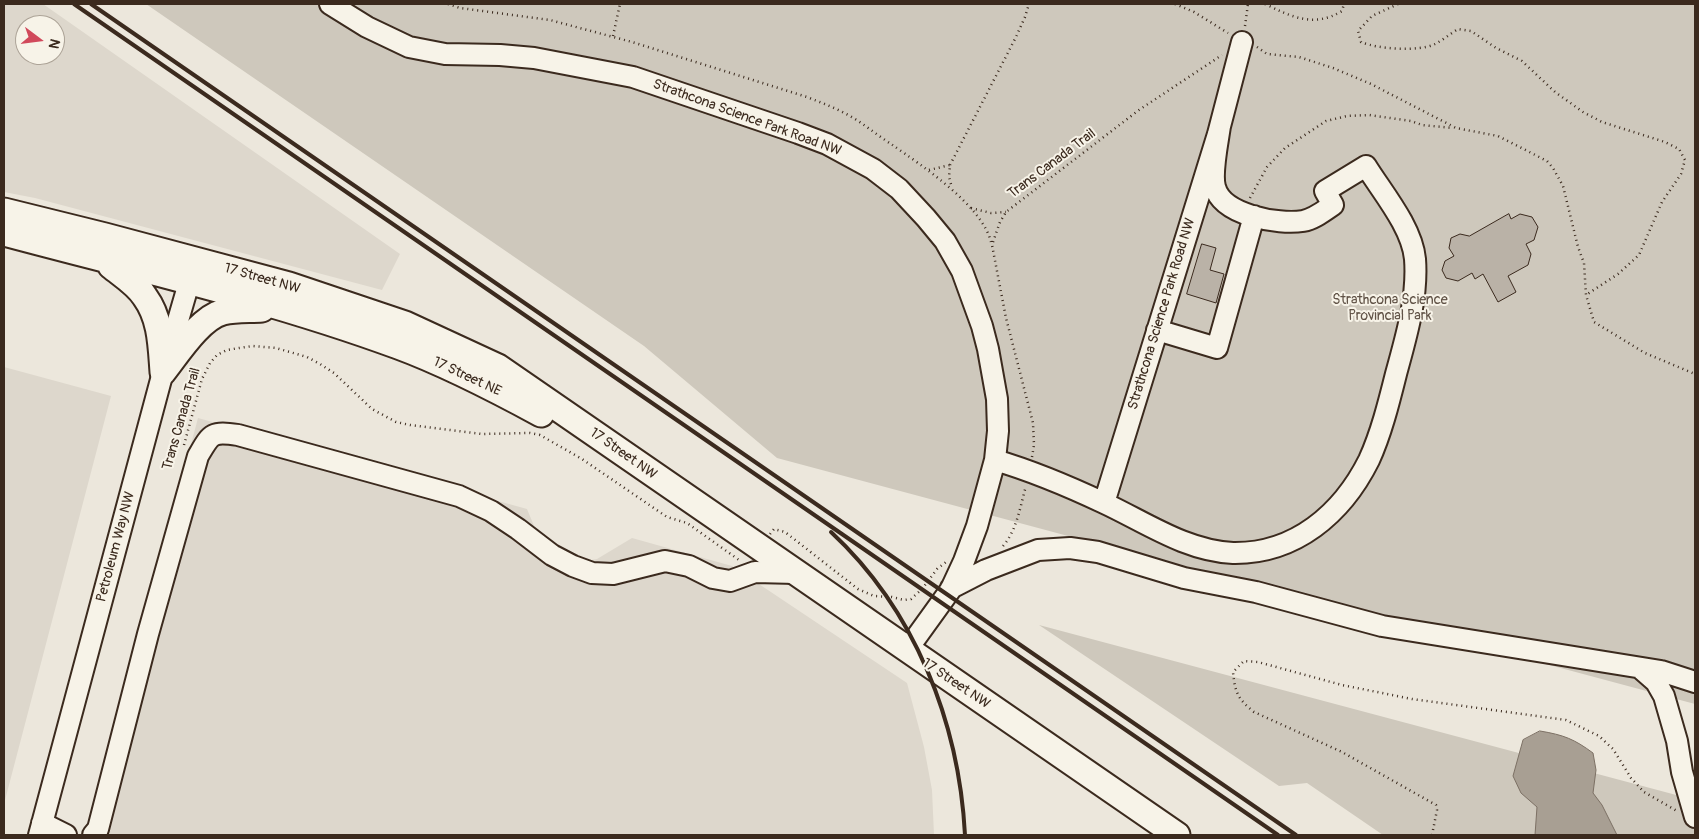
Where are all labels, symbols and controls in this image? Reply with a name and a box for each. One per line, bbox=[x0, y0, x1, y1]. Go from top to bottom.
north arrow bbox=[15, 15, 65, 65]
text: N bbox=[45, 37, 63, 51]
street label: Strathcona Science Park Road NW bbox=[650, 76, 844, 160]
street label: Trans Canada Trail bbox=[1005, 126, 1099, 202]
street label: Strathcona Science Park Road NW bbox=[1125, 216, 1199, 412]
street label: 17 Street NW bbox=[222, 260, 302, 298]
park label: Strathcona Science Provincial Park bbox=[1332, 292, 1448, 324]
street label: 17 Street NE bbox=[430, 354, 504, 400]
street label: Trans Canada Trail bbox=[159, 366, 205, 472]
street label: 17 Street NW bbox=[586, 425, 660, 483]
street label: Petroleum Way NW bbox=[93, 490, 139, 604]
street label: 17 Street NW bbox=[919, 655, 993, 713]

